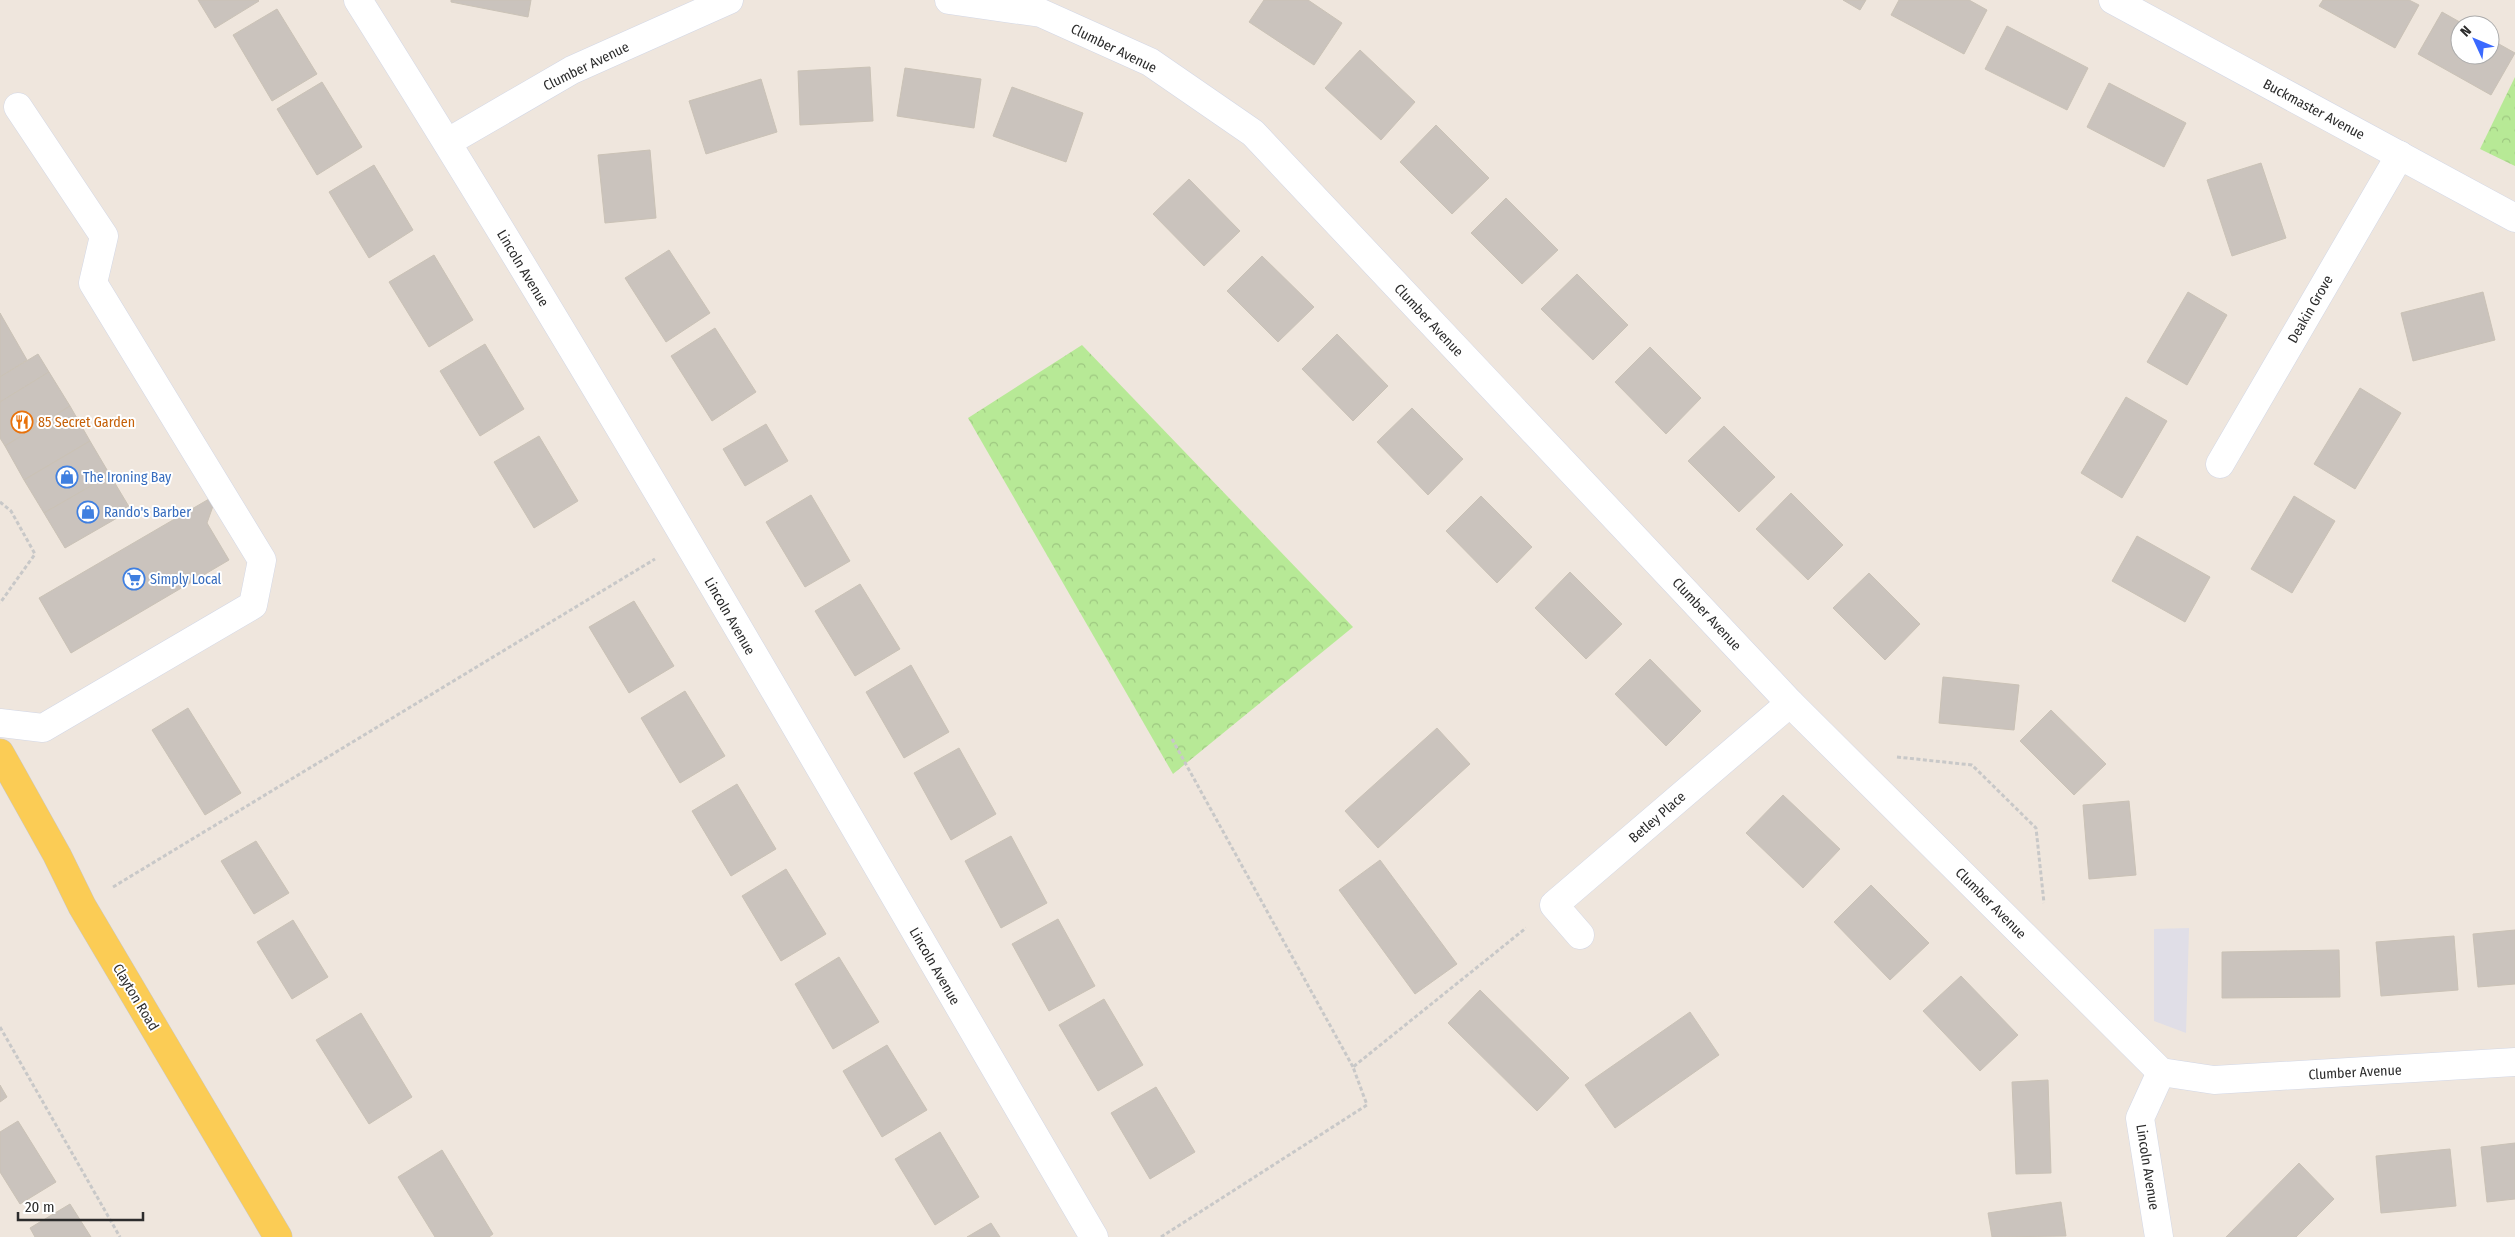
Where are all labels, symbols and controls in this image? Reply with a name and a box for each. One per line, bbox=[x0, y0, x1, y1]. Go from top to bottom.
north arrow bbox=[2450, 15, 2500, 65]
street label: Clumber Avenue bbox=[1068, 20, 1160, 77]
text: N bbox=[2457, 22, 2475, 40]
street label: Clumber Avenue bbox=[541, 38, 632, 95]
street label: Buckmaster Avenue bbox=[2260, 76, 2368, 143]
street label: Lincoln Avenue bbox=[493, 227, 552, 310]
street label: Deakin Grove bbox=[2284, 272, 2337, 346]
street label: Clumber Avenue bbox=[1391, 280, 1467, 360]
restaurant icon: 85 Secret Garden bbox=[10, 410, 34, 434]
place label: 85 Secret Garden bbox=[38, 414, 135, 431]
shop icon: The Ironing Bay bbox=[55, 465, 79, 489]
place label: The Ironing Bay bbox=[83, 469, 172, 486]
shop icon: Rando's Barber bbox=[76, 500, 100, 524]
place label: Rando's Barber bbox=[104, 504, 191, 521]
supermarket icon: Simply Local bbox=[122, 567, 146, 591]
place label: Simply Local bbox=[150, 571, 222, 588]
street label: Lincoln Avenue bbox=[701, 574, 759, 658]
street label: Clumber Avenue bbox=[1669, 574, 1745, 654]
street label: Betley Place bbox=[1626, 788, 1689, 847]
street label: Clumber Avenue bbox=[1952, 864, 2030, 942]
street label: Lincoln Avenue bbox=[906, 924, 964, 1008]
street label: Clayton Road bbox=[109, 961, 162, 1034]
street label: Clumber Avenue bbox=[2308, 1062, 2402, 1083]
street label: Lincoln Avenue bbox=[2132, 1123, 2163, 1211]
scale bar bbox=[18, 1190, 142, 1222]
text: 20 m bbox=[25, 1198, 55, 1216]

